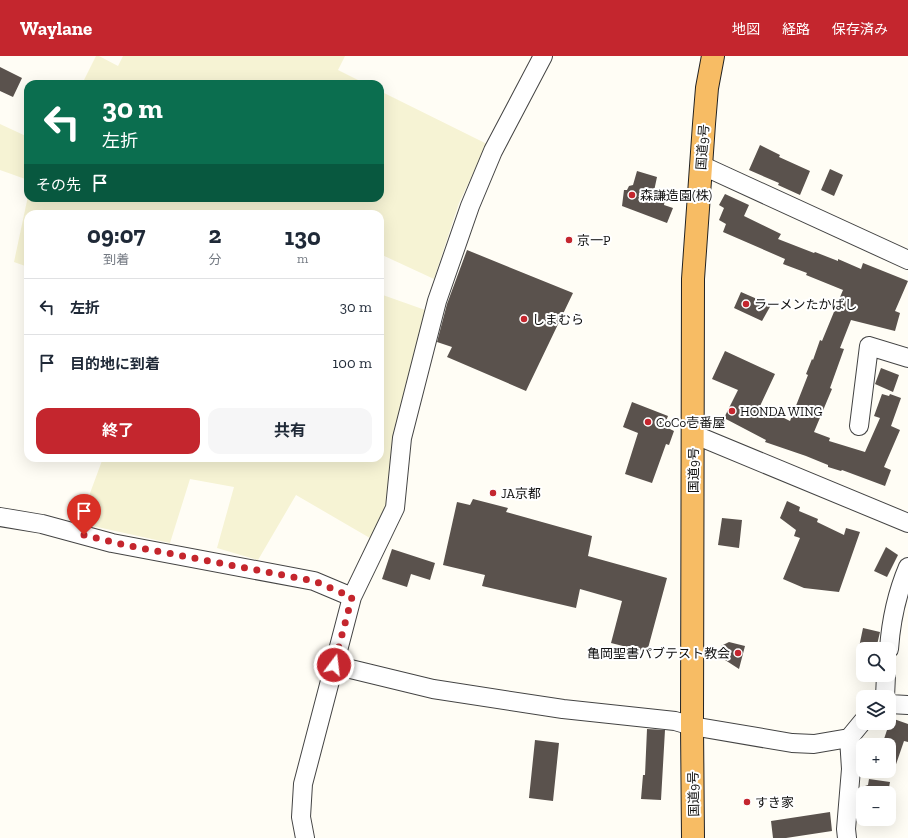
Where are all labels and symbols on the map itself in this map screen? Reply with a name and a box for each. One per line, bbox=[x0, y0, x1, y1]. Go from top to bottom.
street label: 国道9号 bbox=[693, 124, 712, 170]
place label: 森謙造園(株) bbox=[640, 188, 713, 203]
marker: 森謙造園(株) bbox=[627, 190, 637, 200]
place label: 京一P bbox=[577, 233, 611, 248]
marker: 京一P bbox=[564, 235, 574, 245]
place label: ラーメンたかばし bbox=[754, 297, 857, 312]
marker: ラーメンたかばし bbox=[741, 299, 751, 309]
place label: しまむら bbox=[532, 312, 584, 327]
marker: しまむら bbox=[519, 314, 529, 324]
place label: HONDA WING bbox=[740, 404, 823, 419]
marker: HONDA WING bbox=[727, 406, 737, 416]
place label: CoCo壱番屋 bbox=[656, 415, 725, 430]
marker: CoCo壱番屋 bbox=[643, 417, 653, 427]
street label: 国道9号 bbox=[686, 447, 701, 493]
place label: JA京都 bbox=[501, 486, 541, 501]
marker: JA京都 bbox=[488, 488, 498, 498]
pin bbox=[67, 494, 101, 535]
position arrow bbox=[313, 644, 355, 686]
place label: 亀岡聖書パブテスト教会 bbox=[587, 646, 730, 661]
marker: 亀岡聖書パブテスト教会 bbox=[733, 648, 743, 658]
street label: 国道9号 bbox=[686, 771, 701, 817]
place label: すき家 bbox=[755, 795, 794, 810]
marker: すき家 bbox=[742, 797, 752, 807]

